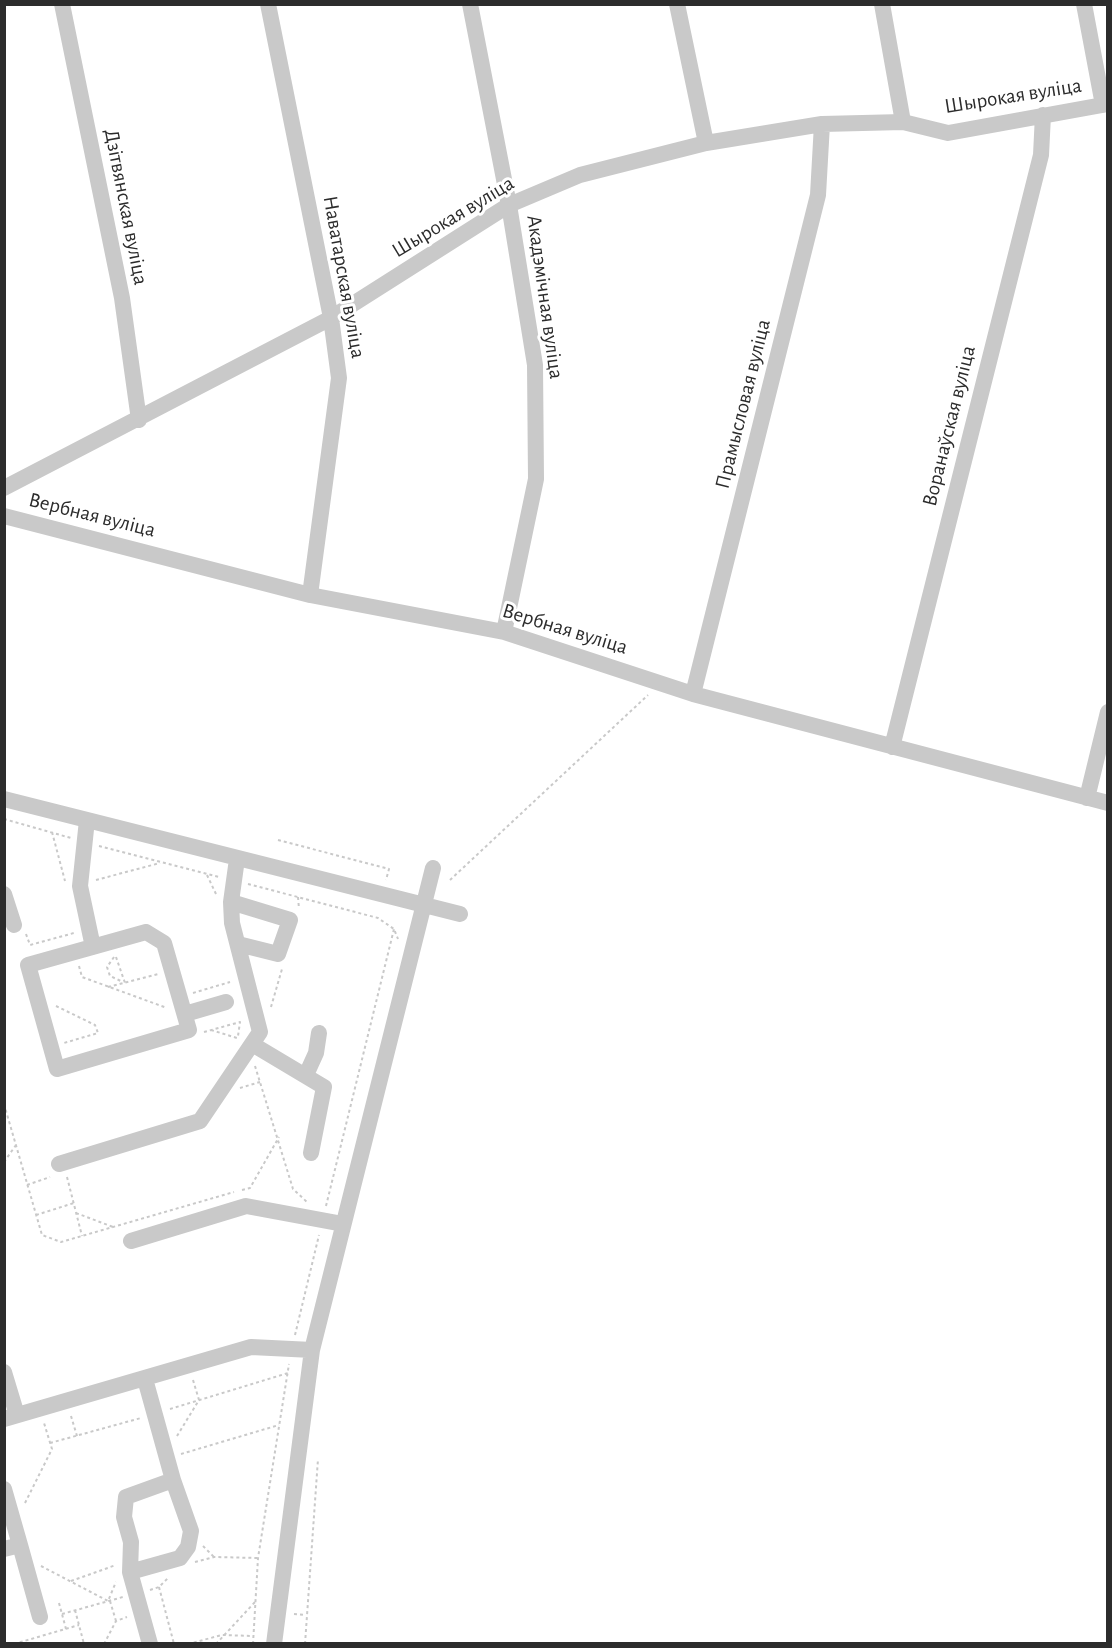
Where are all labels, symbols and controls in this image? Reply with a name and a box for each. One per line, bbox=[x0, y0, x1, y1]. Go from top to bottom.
street label: Шырокая вуліца bbox=[943, 73, 1083, 119]
street label: Дзітвянская вуліца bbox=[99, 127, 153, 287]
street label: Шырокая вуліца bbox=[387, 171, 519, 263]
street label: Наватарская вуліца bbox=[317, 194, 371, 360]
street label: Акадэмічная вуліца bbox=[521, 213, 569, 381]
street label: Прамысловая вуліца bbox=[710, 317, 776, 491]
street label: Воранаўская вуліца bbox=[917, 343, 981, 509]
street label: Вербная вуліца bbox=[26, 487, 158, 543]
street label: Вербная вуліца bbox=[499, 598, 631, 660]

